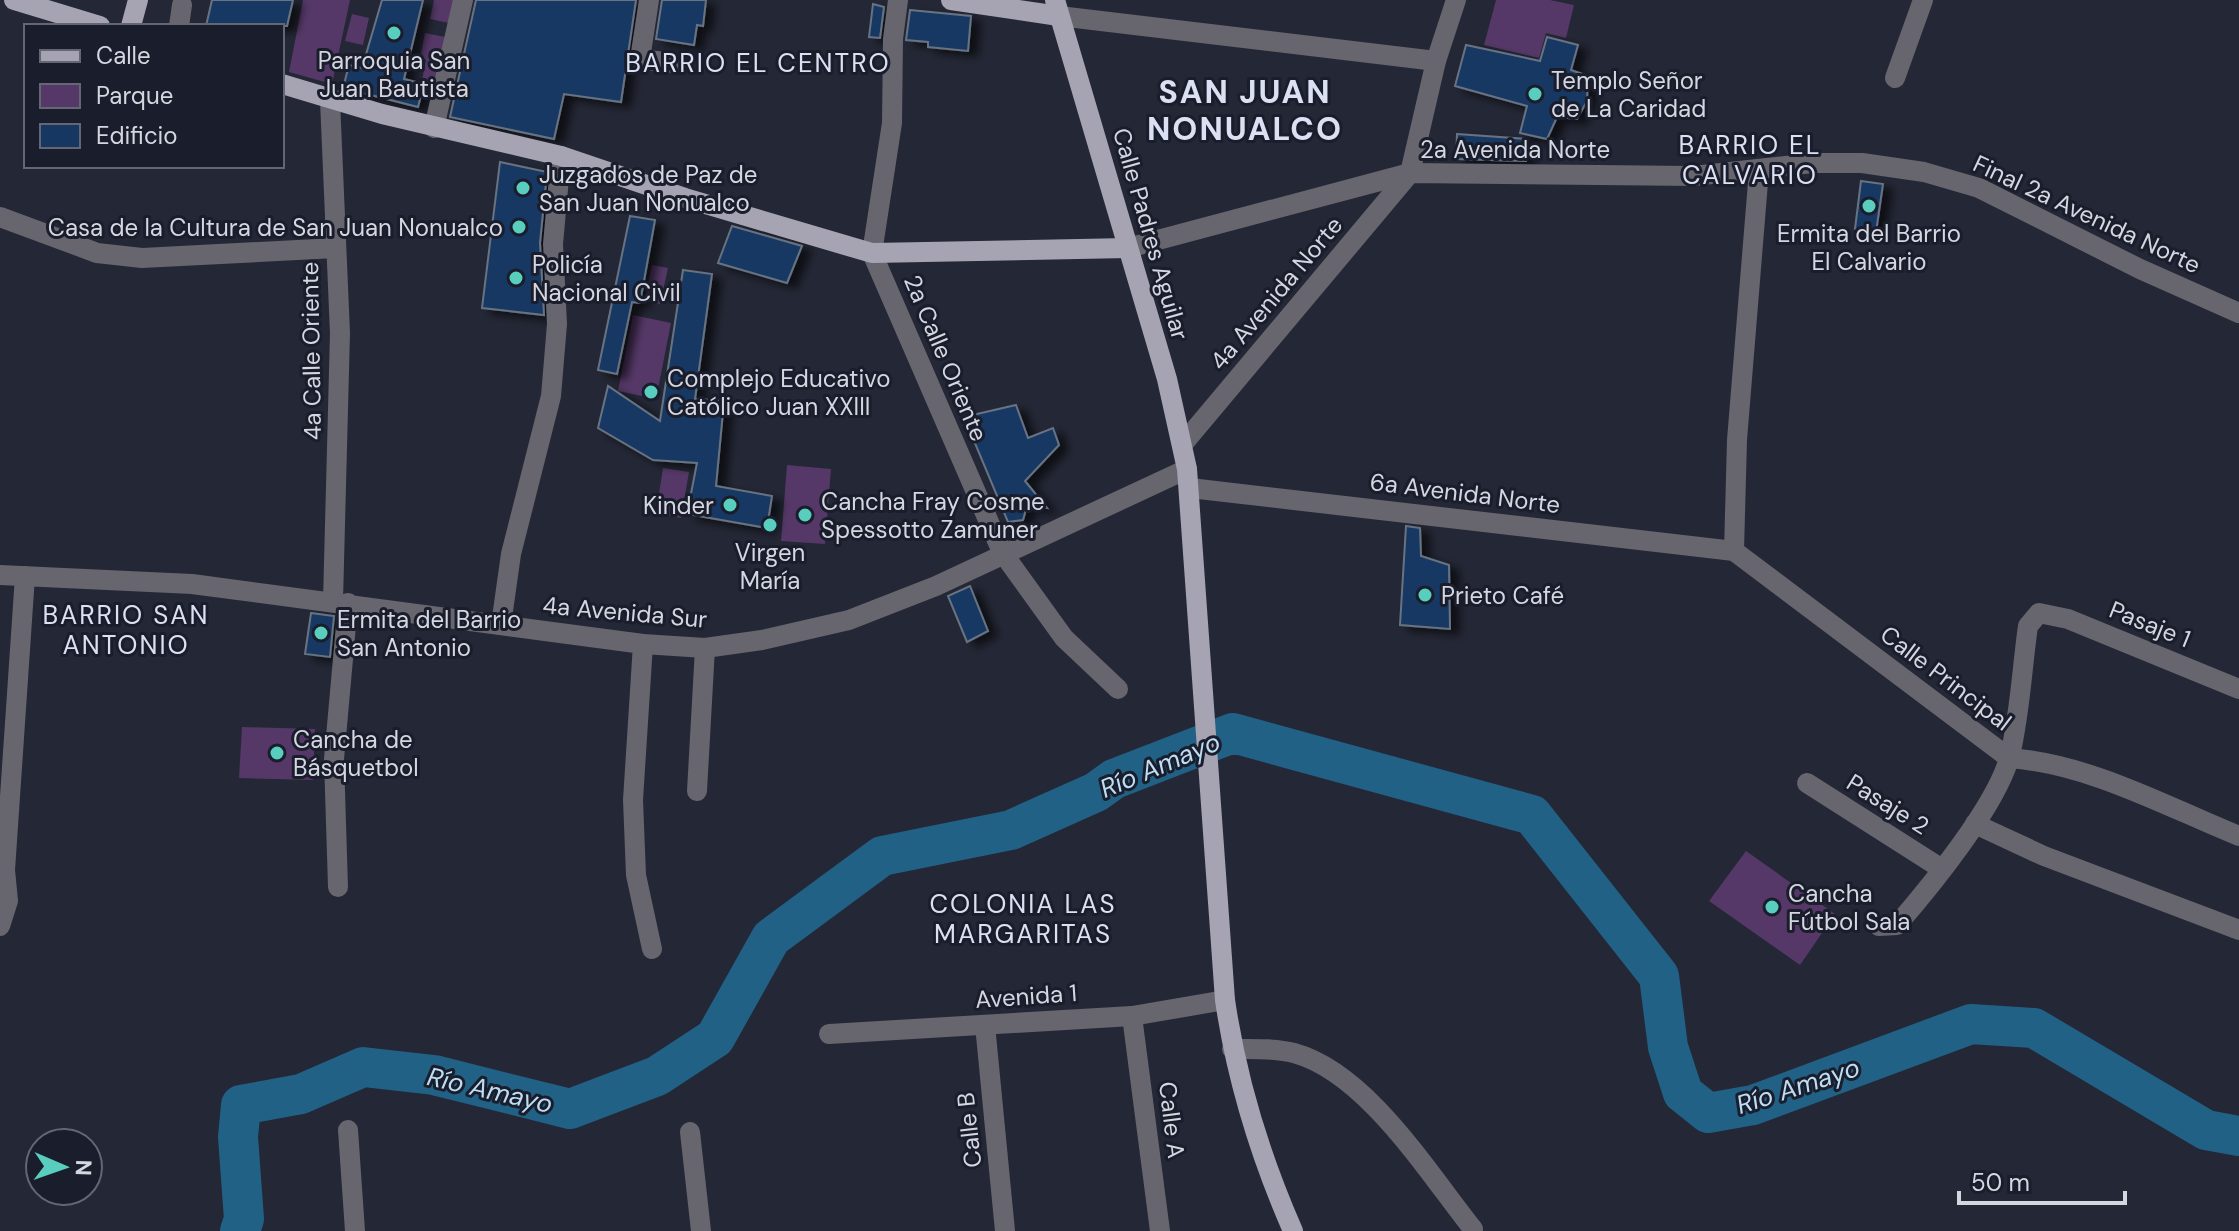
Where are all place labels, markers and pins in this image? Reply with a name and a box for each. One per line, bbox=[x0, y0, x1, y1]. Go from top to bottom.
marker: Parroquia San Juan Bautista bbox=[385, 24, 403, 42]
place label: Parroquia San Juan Bautista bbox=[318, 45, 470, 104]
place label: Templo Señor de La Caridad bbox=[1551, 65, 1706, 124]
marker: Templo Señor de La Caridad bbox=[1526, 85, 1544, 103]
place label: Juzgados de Paz de San Juan Nonualco bbox=[539, 159, 757, 218]
marker: Juzgados de Paz de San Juan Nonualco bbox=[514, 179, 532, 197]
marker: Ermita del Barrio El Calvario bbox=[1860, 197, 1878, 215]
place label: Casa de la Cultura de San Juan Nonualco bbox=[48, 212, 503, 243]
marker: Casa de la Cultura de San Juan Nonualco bbox=[510, 218, 528, 236]
place label: Ermita del Barrio El Calvario bbox=[1777, 218, 1961, 277]
place label: Policía Nacional Civil bbox=[532, 249, 681, 308]
marker: Policía Nacional Civil bbox=[507, 269, 525, 287]
place label: Complejo Educativo Católico Juan XXIII bbox=[667, 363, 891, 422]
marker: Complejo Educativo Católico Juan XXIII bbox=[642, 383, 660, 401]
place label: Cancha Fray Cosme Spessotto Zamuner bbox=[821, 486, 1045, 545]
place label: Kinder bbox=[643, 490, 714, 521]
marker: Kinder bbox=[721, 496, 739, 514]
marker: Cancha Fray Cosme Spessotto Zamuner bbox=[796, 506, 814, 524]
marker: Virgen María bbox=[761, 516, 779, 534]
place label: Virgen María bbox=[735, 537, 805, 596]
place label: Prieto Café bbox=[1441, 580, 1564, 611]
marker: Prieto Café bbox=[1416, 586, 1434, 604]
place label: Ermita del Barrio San Antonio bbox=[337, 604, 521, 663]
marker: Ermita del Barrio San Antonio bbox=[312, 624, 330, 642]
place label: Cancha de Básquetbol bbox=[293, 724, 419, 783]
marker: Cancha de Básquetbol bbox=[268, 744, 286, 762]
place label: Cancha Fútbol Sala bbox=[1788, 878, 1910, 937]
marker: Cancha Fútbol Sala bbox=[1763, 898, 1781, 916]

